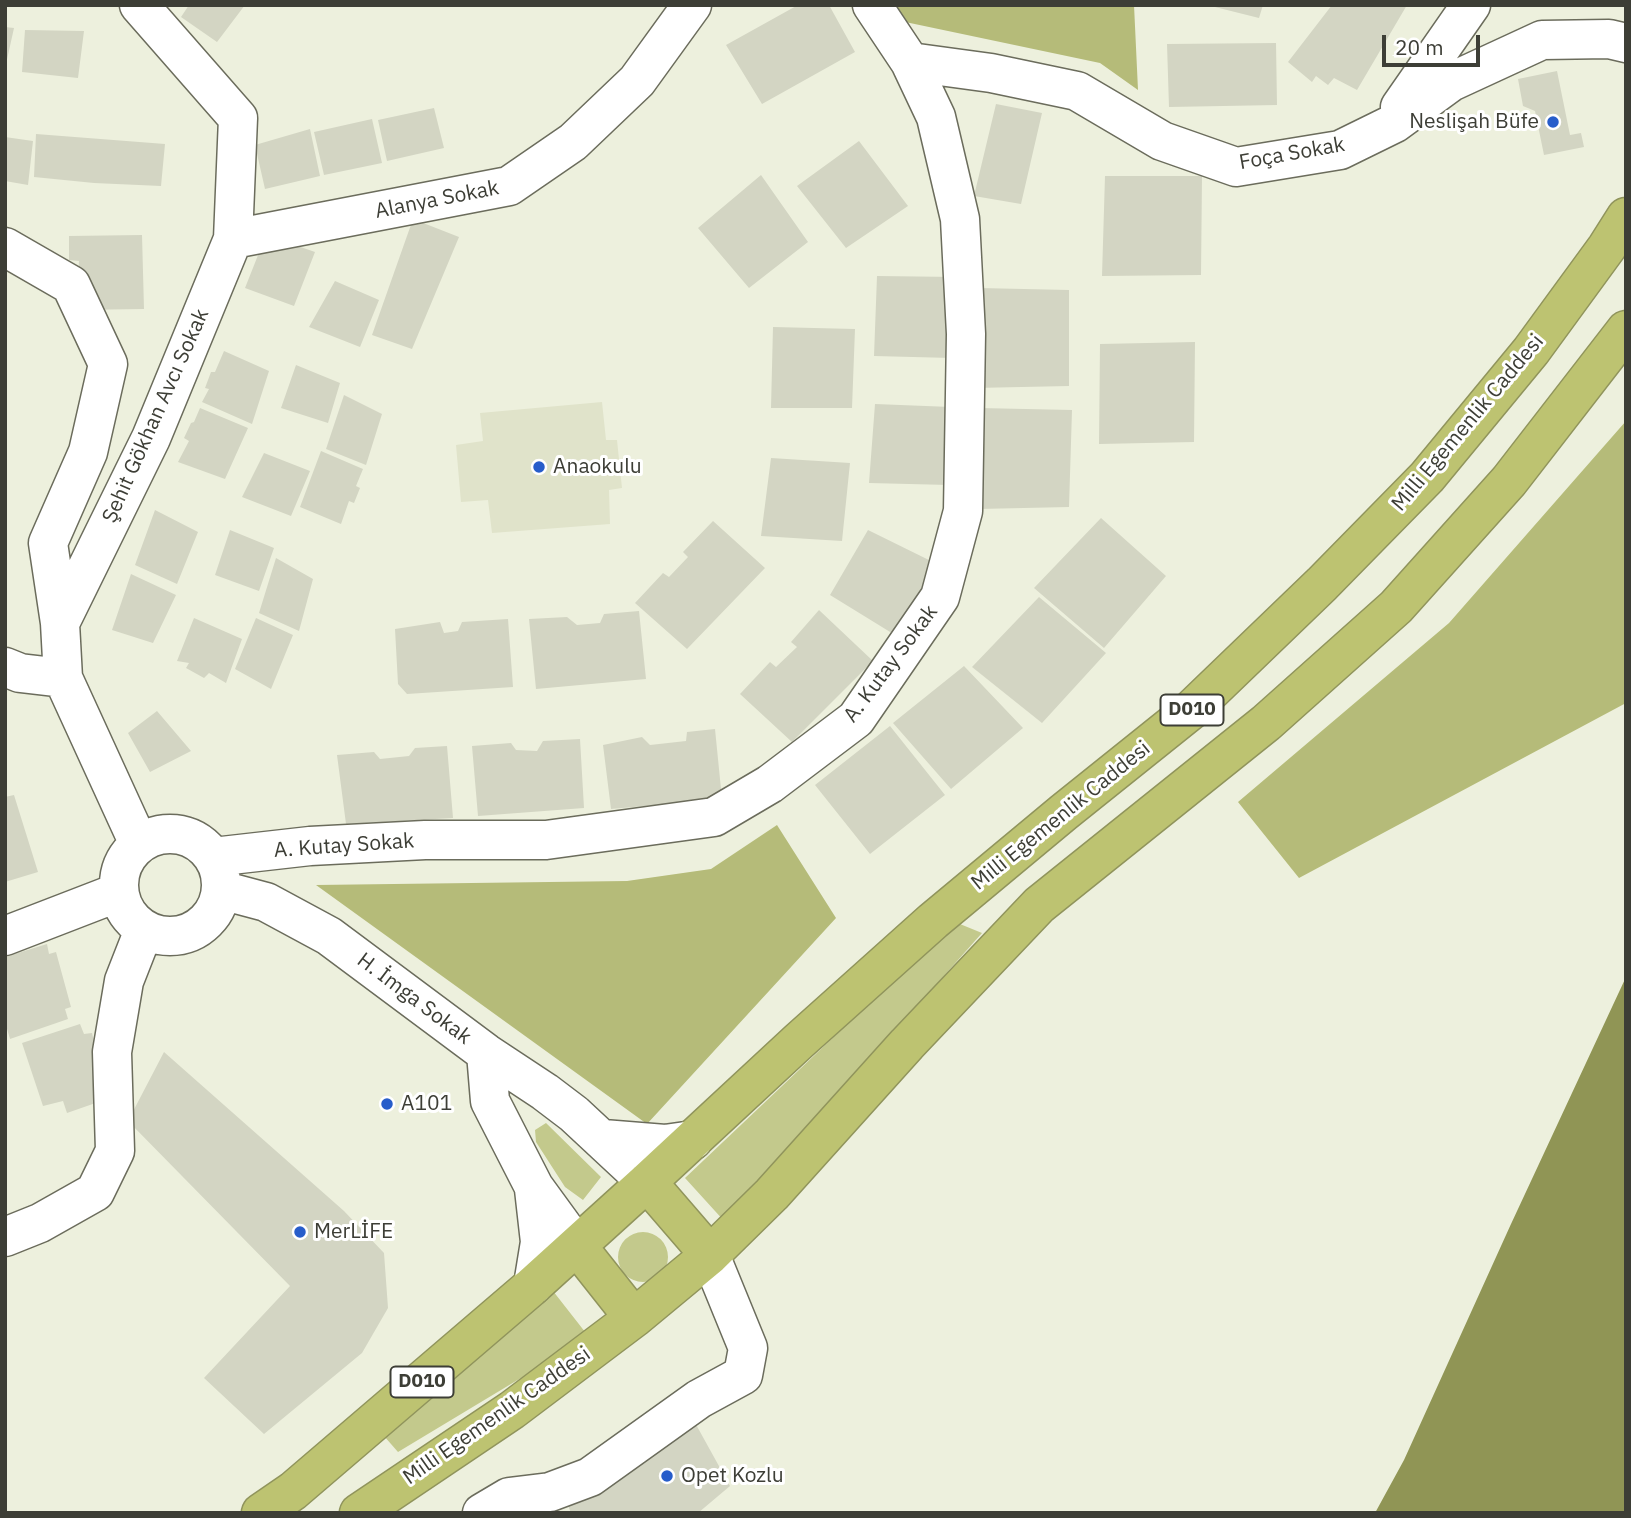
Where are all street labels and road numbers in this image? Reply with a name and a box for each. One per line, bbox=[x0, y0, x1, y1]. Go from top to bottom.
street label: Foça Sokak bbox=[1237, 132, 1347, 176]
street label: Alanya Sokak bbox=[373, 176, 501, 224]
street label: Şehit Gökhan Avcı Sokak bbox=[97, 305, 215, 527]
street label: Milli Egemenlik Caddesi bbox=[1387, 330, 1549, 516]
street label: A. Kutay Sokak bbox=[839, 600, 943, 728]
road number: D010 bbox=[1160, 694, 1224, 726]
street label: Milli Egemenlik Caddesi bbox=[966, 736, 1156, 896]
street label: A. Kutay Sokak bbox=[273, 829, 415, 863]
street label: H. İmga Sokak bbox=[352, 948, 476, 1050]
street label: Milli Egemenlik Caddesi bbox=[398, 1342, 596, 1490]
road number: D010 bbox=[390, 1366, 453, 1398]

